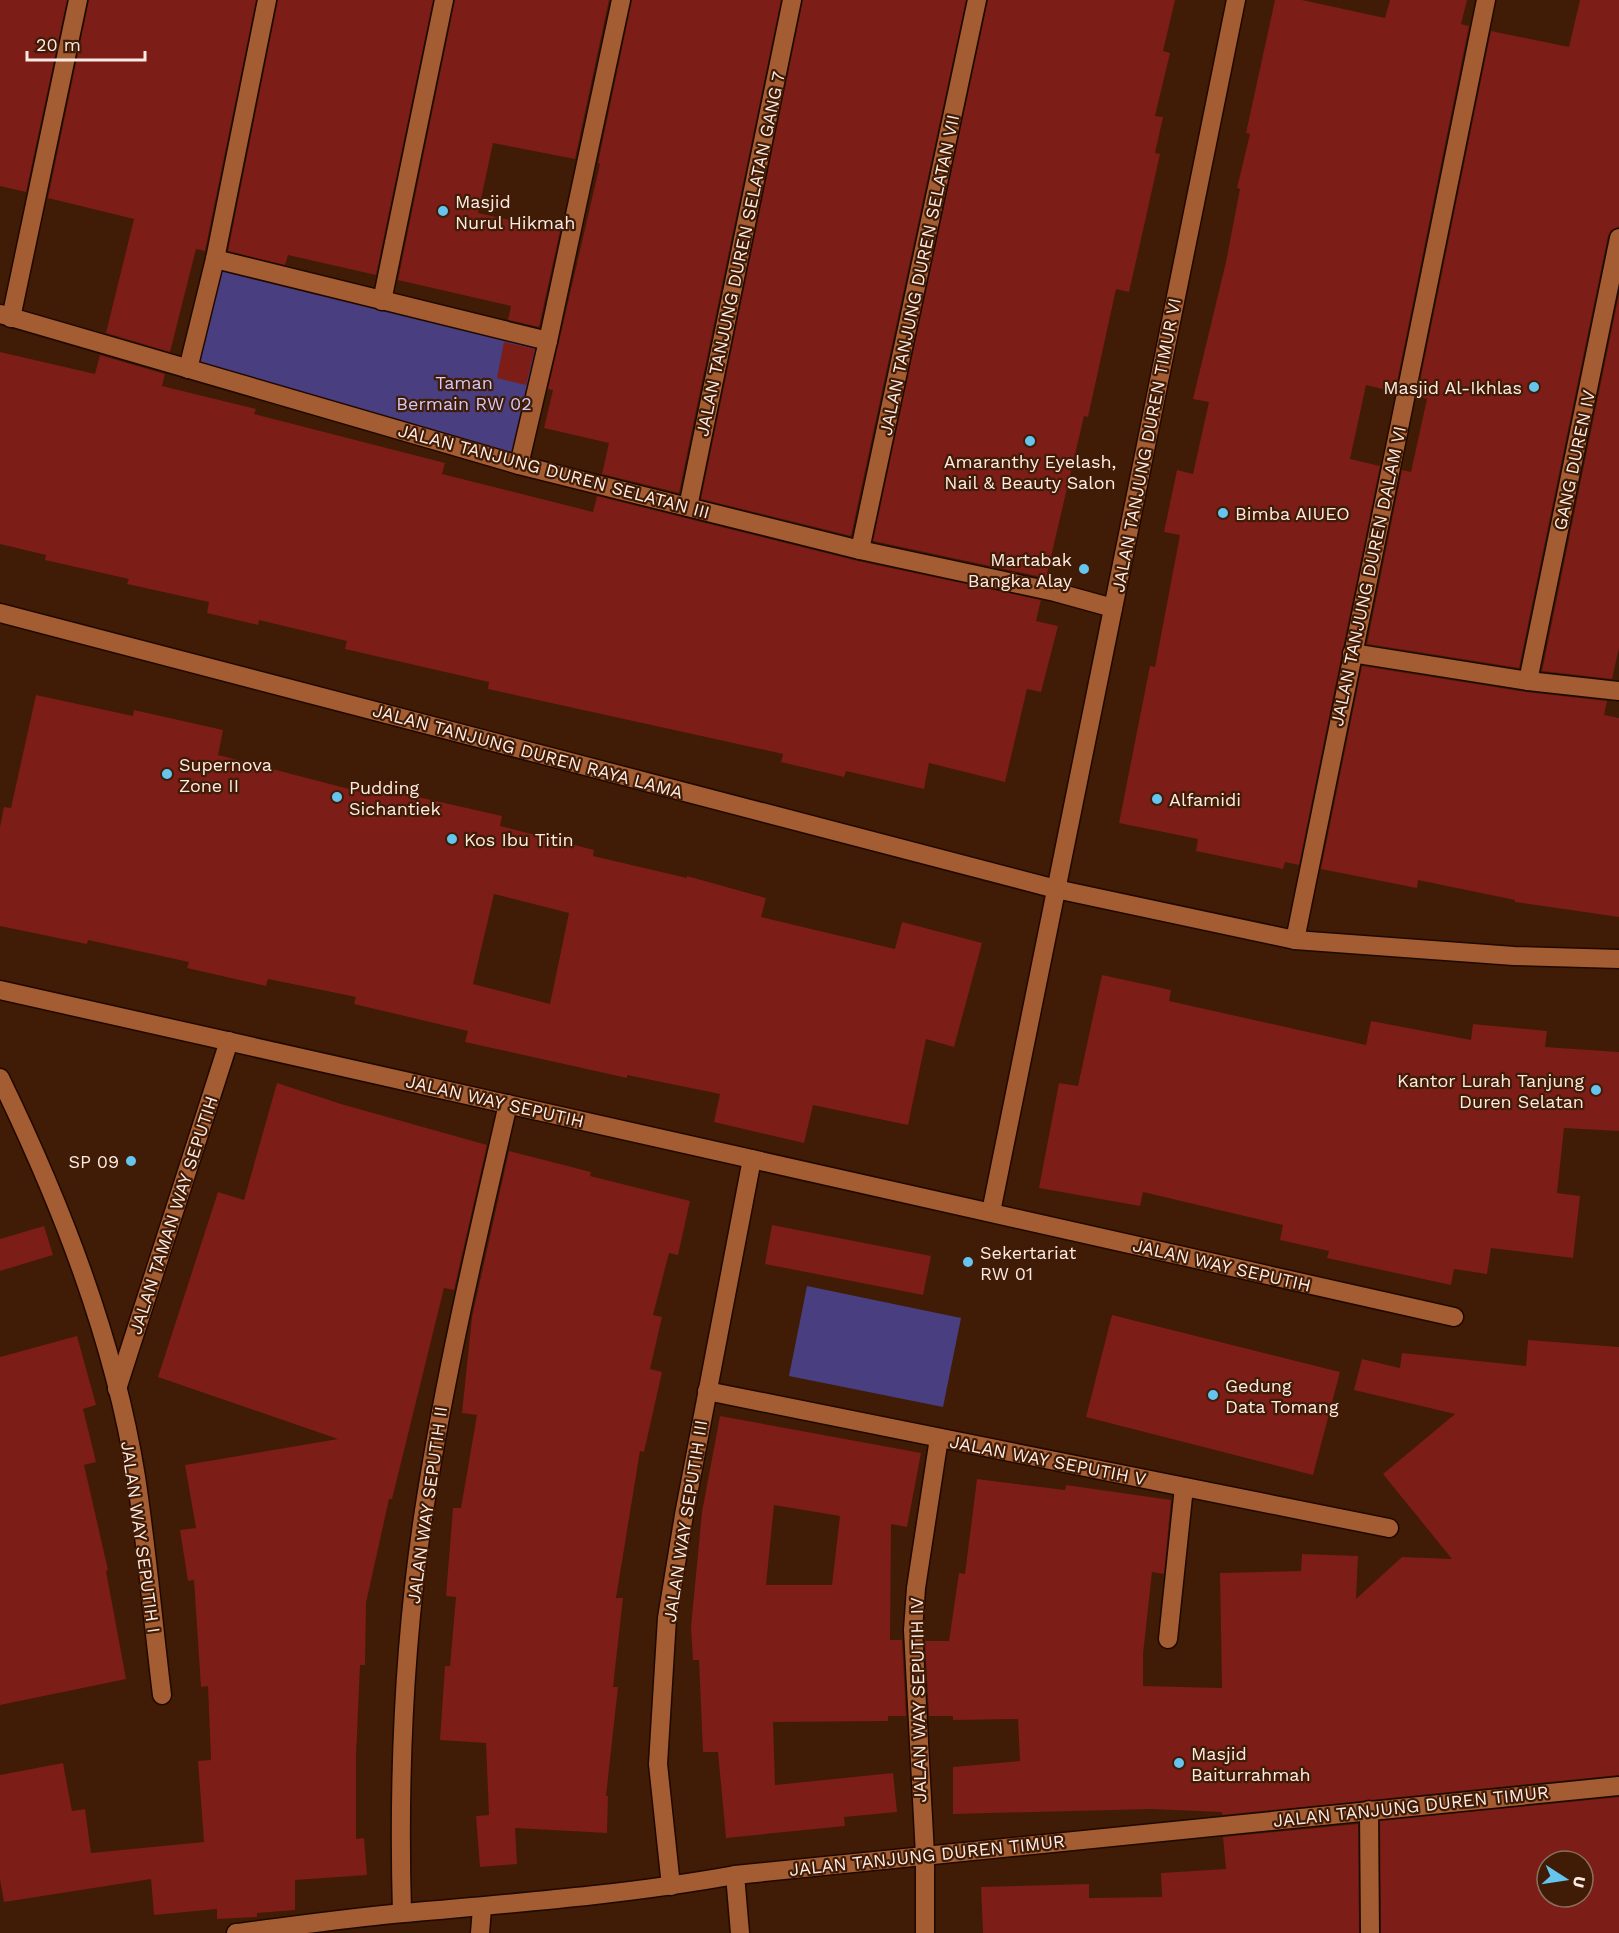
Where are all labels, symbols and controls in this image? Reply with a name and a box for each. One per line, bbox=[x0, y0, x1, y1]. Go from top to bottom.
scale bar bbox=[27, 24, 146, 62]
text: 20 m bbox=[36, 34, 81, 55]
street label: JALAN TANJUNG DUREN SELATAN GANG 7 bbox=[691, 70, 789, 438]
street label: JALAN TANJUNG DUREN SELATAN VII bbox=[875, 113, 963, 437]
place label: Masjid Nurul Hikmah bbox=[455, 191, 575, 233]
marker: Masjid Nurul Hikmah bbox=[436, 204, 450, 218]
street label: JALAN TANJUNG DUREN TIMUR VI bbox=[1107, 296, 1185, 594]
park label: Taman Bermain RW 02 bbox=[396, 372, 532, 414]
place label: Masjid Al-Ikhlas bbox=[1383, 377, 1522, 398]
marker: Masjid Al-Ikhlas bbox=[1527, 380, 1541, 394]
street label: GANG DUREN IV bbox=[1549, 388, 1599, 532]
street label: JALAN TANJUNG DUREN SELATAN III bbox=[396, 419, 712, 523]
street label: JALAN TANJUNG DUREN DALAM VI bbox=[1326, 424, 1410, 728]
marker: Amaranthy Eyelash, Nail & Beauty Salon bbox=[1023, 434, 1037, 448]
place label: Amaranthy Eyelash, Nail & Beauty Salon bbox=[944, 451, 1116, 493]
place label: Bimba AIUEO bbox=[1235, 503, 1350, 524]
marker: Bimba AIUEO bbox=[1216, 506, 1230, 520]
place label: Martabak Bangka Alay bbox=[968, 549, 1073, 591]
marker: Martabak Bangka Alay bbox=[1077, 562, 1091, 576]
street label: JALAN TANJUNG DUREN RAYA LAMA bbox=[371, 699, 686, 803]
place label: Supernova Zone II bbox=[179, 754, 272, 796]
marker: Supernova Zone II bbox=[160, 767, 174, 781]
place label: Pudding Sichantiek bbox=[349, 777, 441, 819]
place label: Alfamidi bbox=[1169, 789, 1241, 810]
marker: Pudding Sichantiek bbox=[330, 790, 344, 804]
marker: Alfamidi bbox=[1150, 792, 1164, 806]
place label: Kos Ibu Titin bbox=[464, 829, 574, 850]
marker: Kos Ibu Titin bbox=[445, 832, 459, 846]
street label: JALAN WAY SEPUTIH bbox=[404, 1070, 586, 1132]
place label: Kantor Lurah Tanjung Duren Selatan bbox=[1397, 1070, 1584, 1112]
marker: Kantor Lurah Tanjung Duren Selatan bbox=[1589, 1083, 1603, 1097]
street label: JALAN TAMAN WAY SEPUTIH bbox=[124, 1093, 222, 1337]
place label: SP 09 bbox=[68, 1151, 119, 1172]
marker: SP 09 bbox=[124, 1154, 138, 1168]
street label: JALAN WAY SEPUTIH bbox=[1131, 1234, 1313, 1296]
place label: Sekertariat RW 01 bbox=[980, 1242, 1077, 1284]
marker: Sekertariat RW 01 bbox=[961, 1255, 975, 1269]
place label: Gedung Data Tomang bbox=[1225, 1375, 1339, 1417]
marker: Gedung Data Tomang bbox=[1206, 1388, 1220, 1402]
street label: JALAN WAY SEPUTIH II bbox=[403, 1405, 451, 1605]
street label: JALAN WAY SEPUTIH III bbox=[659, 1418, 711, 1624]
street label: JALAN WAY SEPUTIH V bbox=[948, 1431, 1148, 1489]
street label: JALAN WAY SEPUTIH I bbox=[117, 1440, 165, 1634]
street label: JALAN WAY SEPUTIH IV bbox=[906, 1597, 930, 1803]
place label: Masjid Baiturrahmah bbox=[1191, 1743, 1311, 1785]
marker: Masjid Baiturrahmah bbox=[1172, 1756, 1186, 1770]
street label: JALAN TANJUNG DUREN TIMUR bbox=[1272, 1781, 1550, 1831]
street label: JALAN TANJUNG DUREN TIMUR bbox=[788, 1830, 1066, 1880]
north arrow bbox=[1535, 1849, 1595, 1909]
text: U bbox=[1569, 1874, 1590, 1890]

